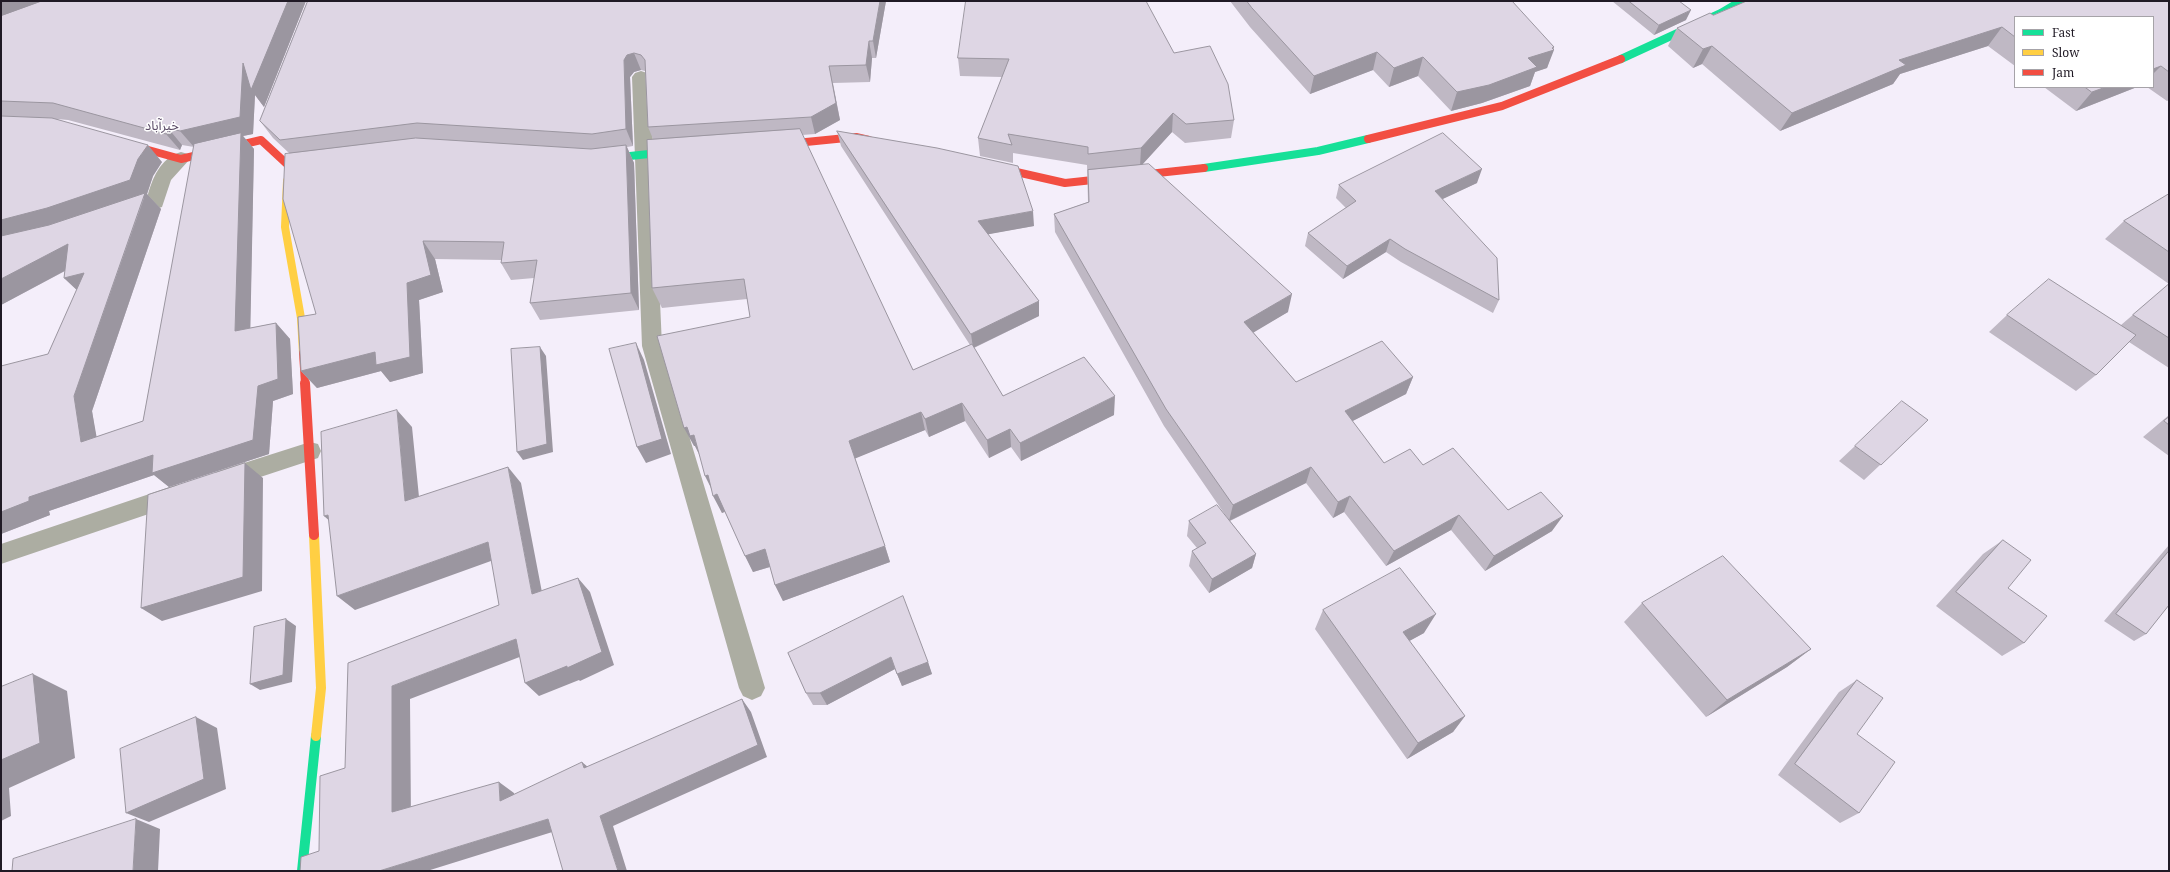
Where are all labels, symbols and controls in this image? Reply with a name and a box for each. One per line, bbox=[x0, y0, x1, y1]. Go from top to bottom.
legend bbox=[2014, 16, 2154, 88]
text: Fast bbox=[2052, 24, 2075, 41]
text: Slow bbox=[2052, 44, 2080, 61]
text: Jam bbox=[2052, 64, 2074, 81]
district label: خیرآباد bbox=[145, 118, 179, 134]

